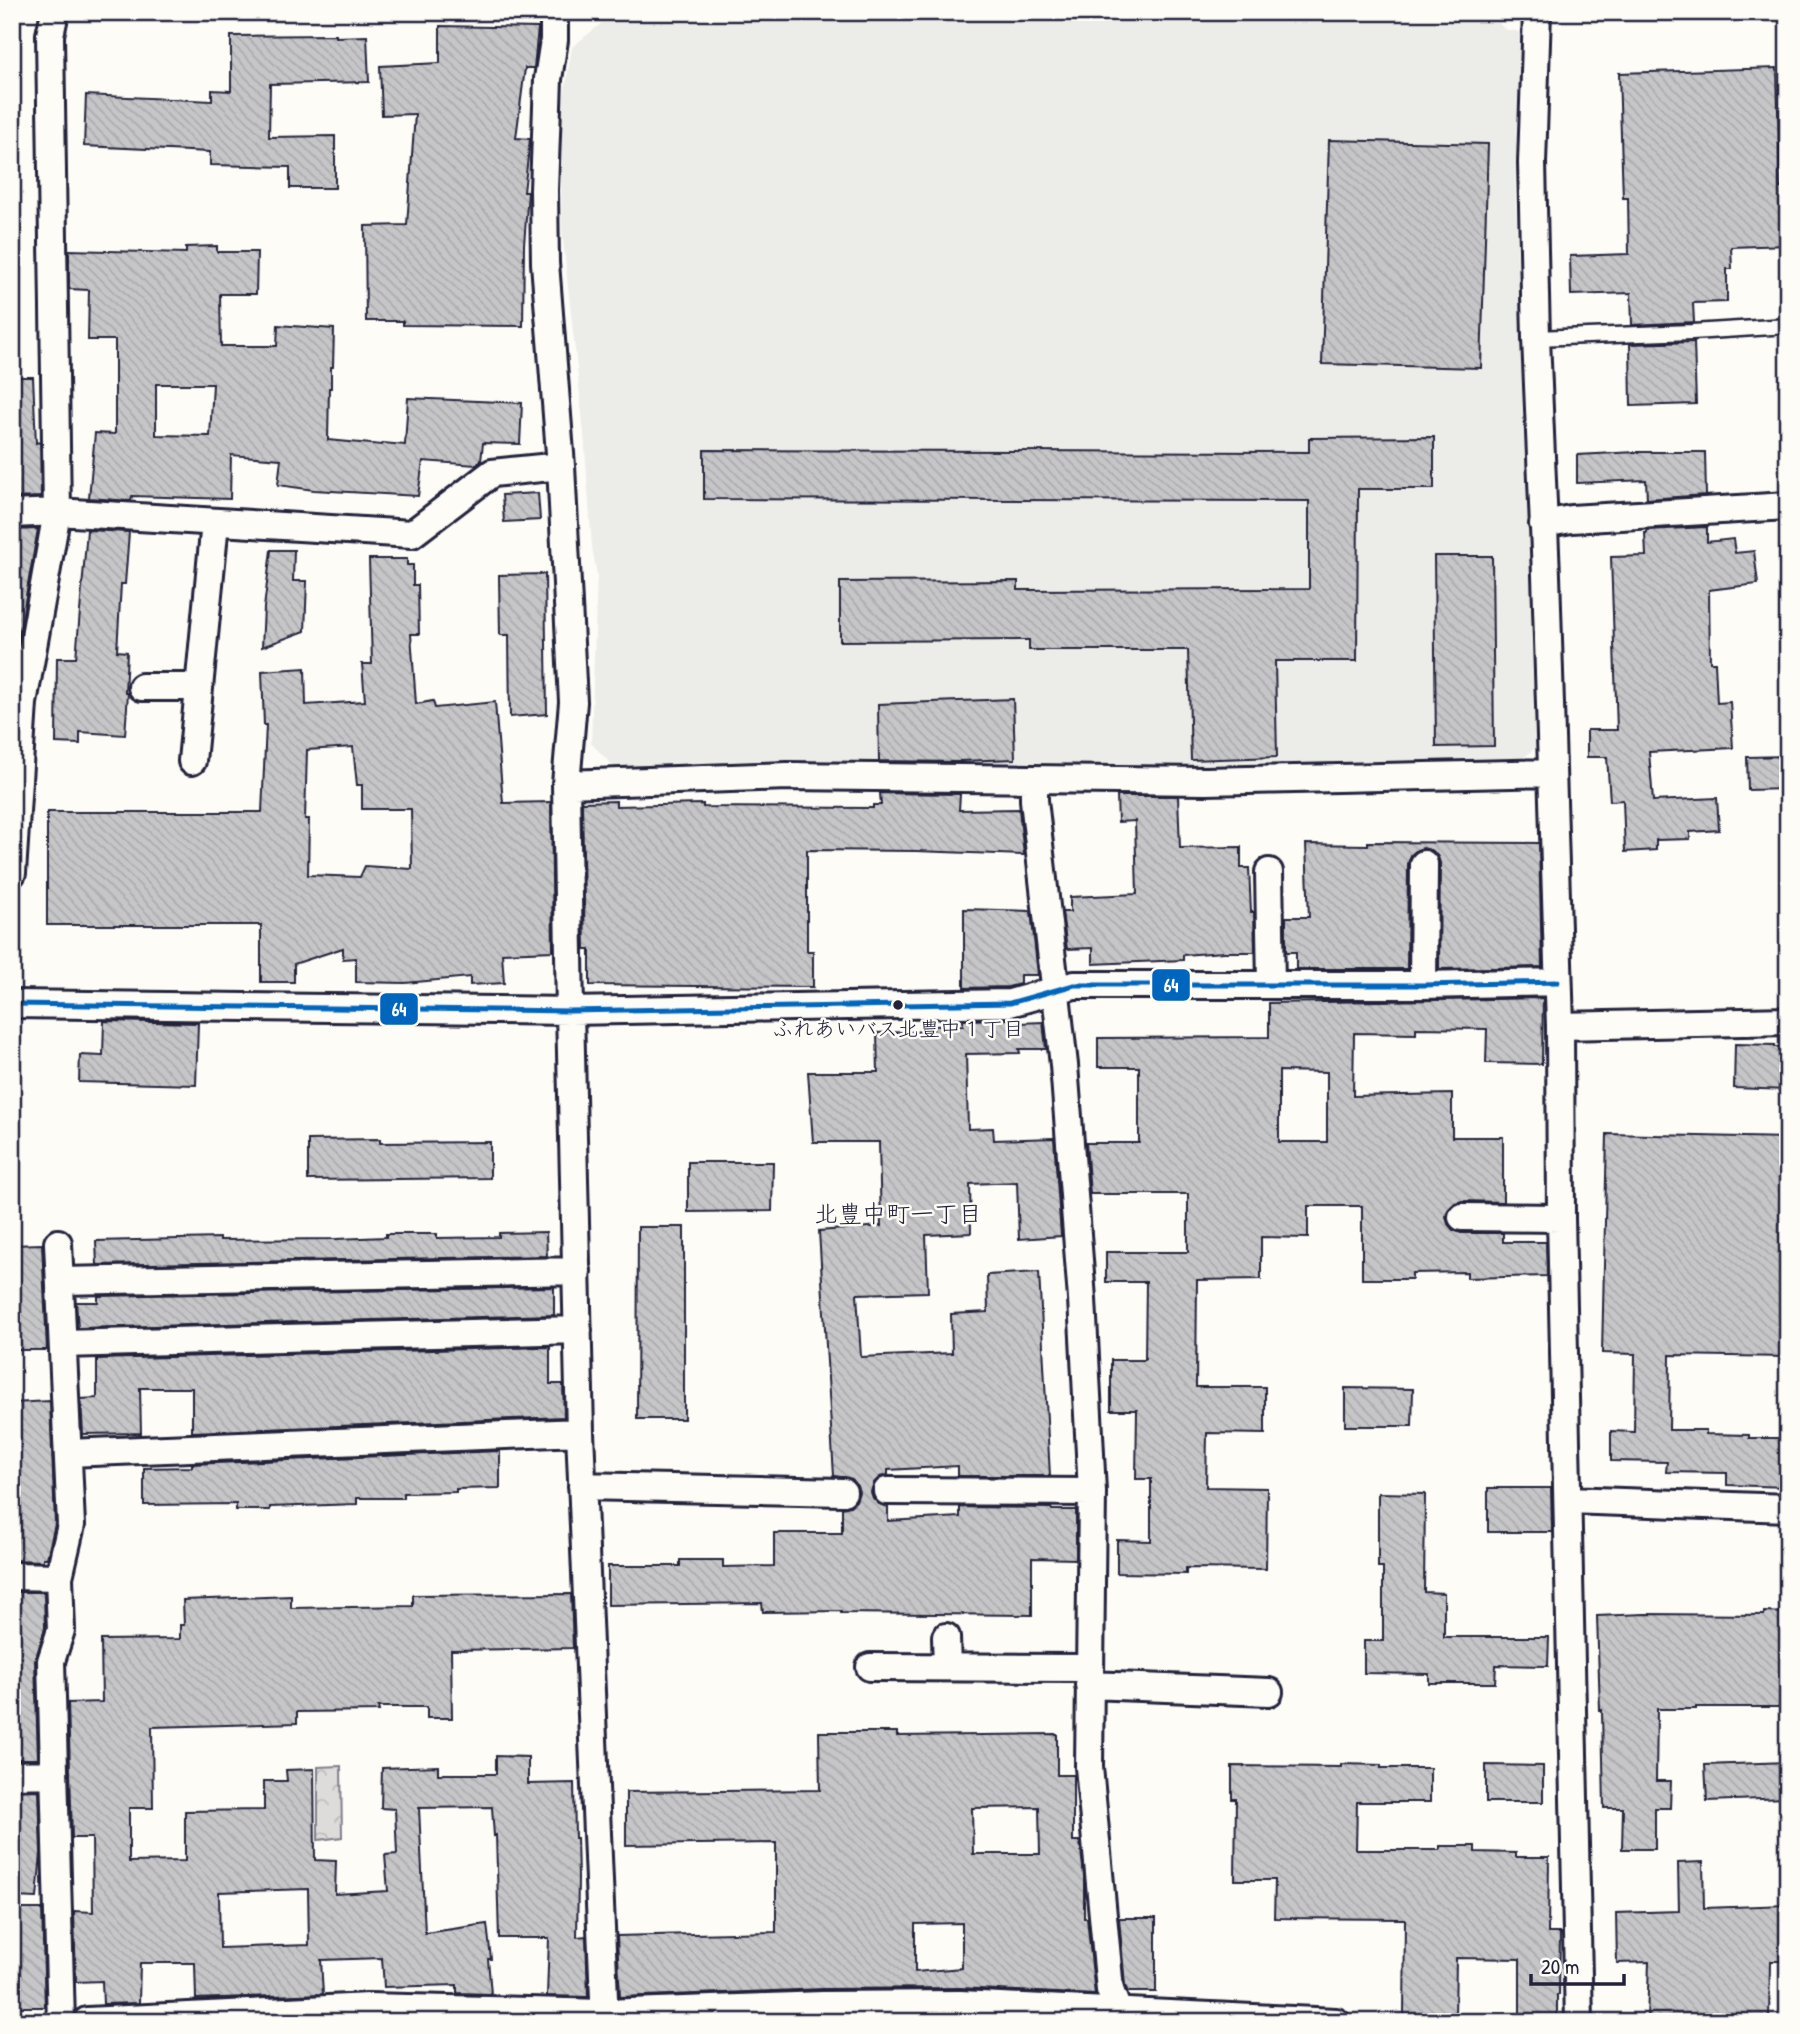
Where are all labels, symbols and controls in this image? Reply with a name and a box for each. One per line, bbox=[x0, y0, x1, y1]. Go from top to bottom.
line badge: 64 bbox=[1151, 968, 1191, 1002]
text: 64 bbox=[1164, 972, 1178, 998]
line badge: 64 bbox=[379, 992, 419, 1026]
text: 64 bbox=[392, 996, 406, 1022]
marker: ふれあいバス北豊中１丁目 bbox=[891, 998, 905, 1012]
place label: ふれあいバス北豊中１丁目 bbox=[772, 1014, 1024, 1043]
district label: 北豊中町一丁目 bbox=[814, 1197, 982, 1229]
scale bar bbox=[1531, 1943, 1623, 1987]
text: 20 m bbox=[1541, 1952, 1579, 1981]

